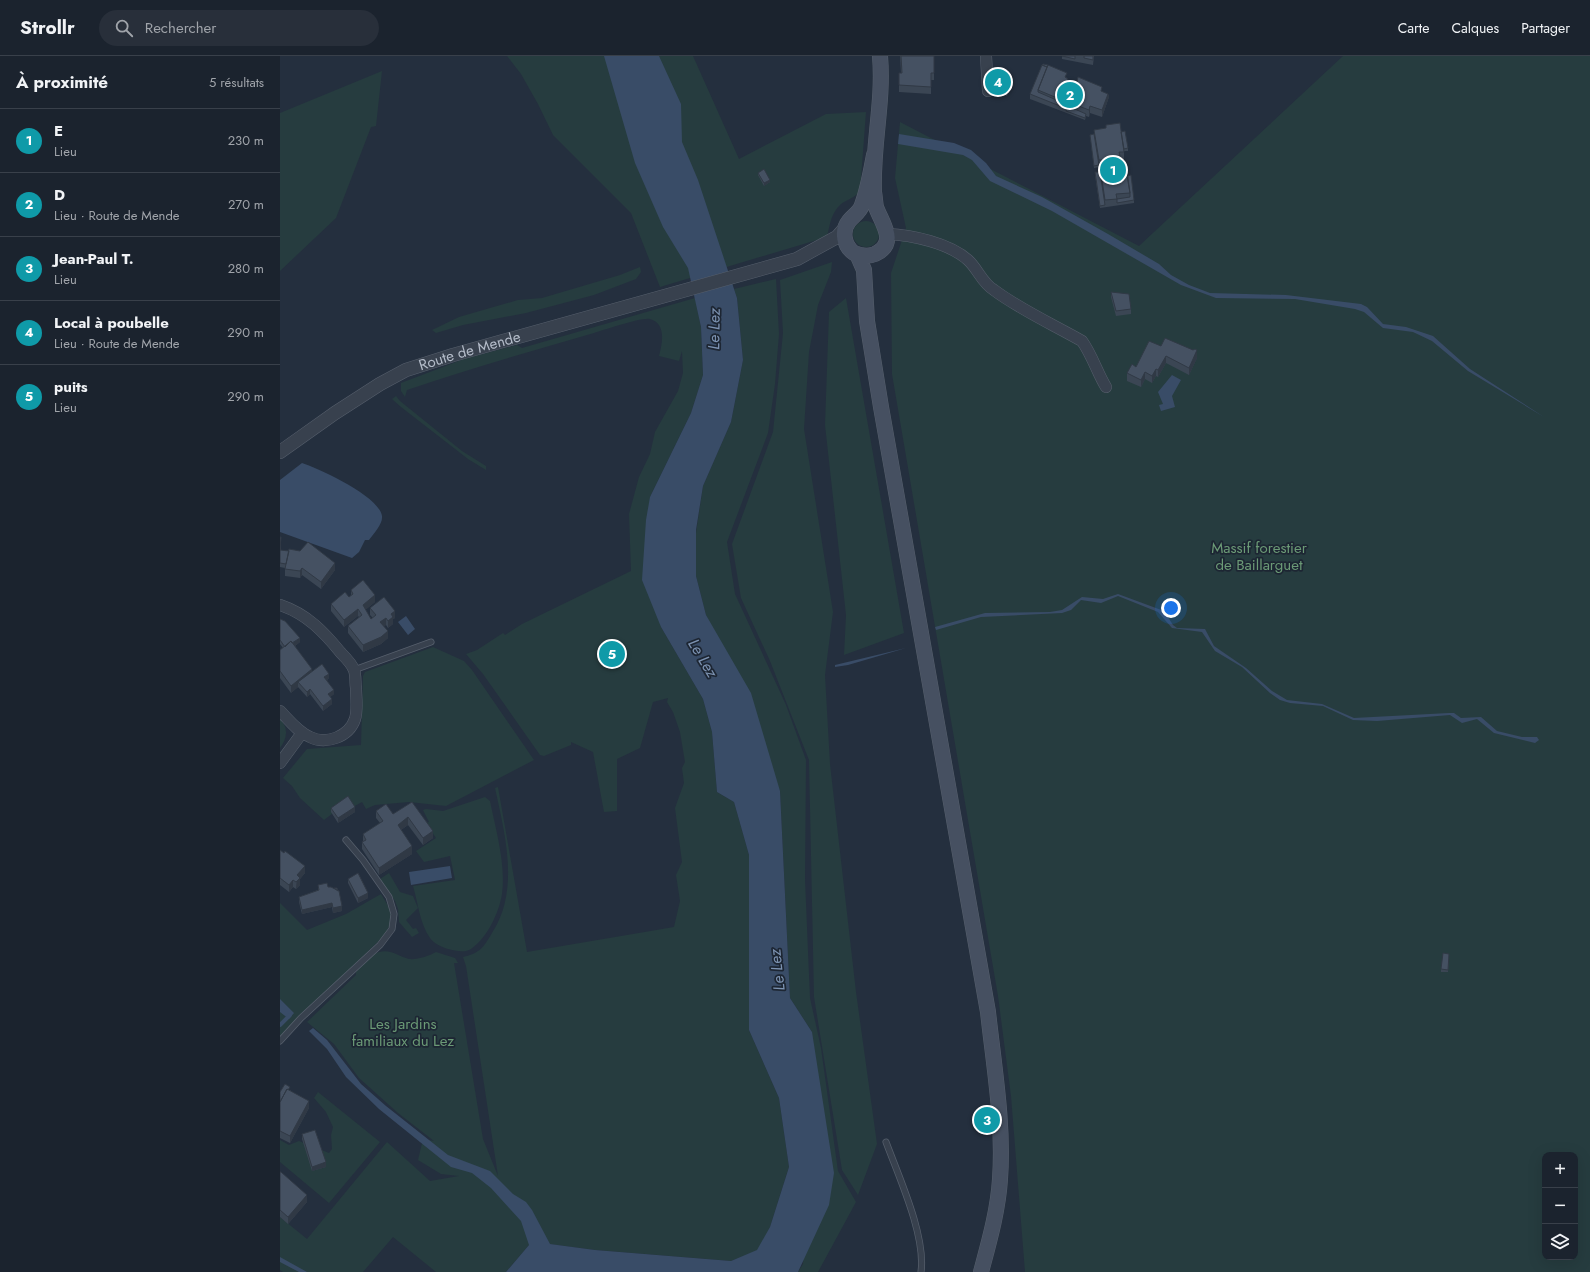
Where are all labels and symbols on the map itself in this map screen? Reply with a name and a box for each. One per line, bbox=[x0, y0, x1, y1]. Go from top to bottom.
pin: 4 bbox=[985, 67, 1011, 97]
pin: 2 bbox=[1057, 80, 1083, 110]
pin: 1 bbox=[1100, 155, 1126, 185]
water label: Le Lez bbox=[702, 307, 726, 350]
street label: Route de Mende bbox=[416, 326, 523, 376]
park label: Massif forestier de Baillarguet bbox=[1211, 537, 1308, 576]
your location bbox=[1161, 598, 1181, 618]
water label: Le Lez bbox=[682, 634, 724, 683]
pin: 5 bbox=[599, 639, 625, 669]
water label: Le Lez bbox=[763, 947, 791, 992]
park label: Les Jardins familiaux du Lez bbox=[352, 1013, 454, 1052]
pin: 3 bbox=[974, 1105, 1000, 1135]

